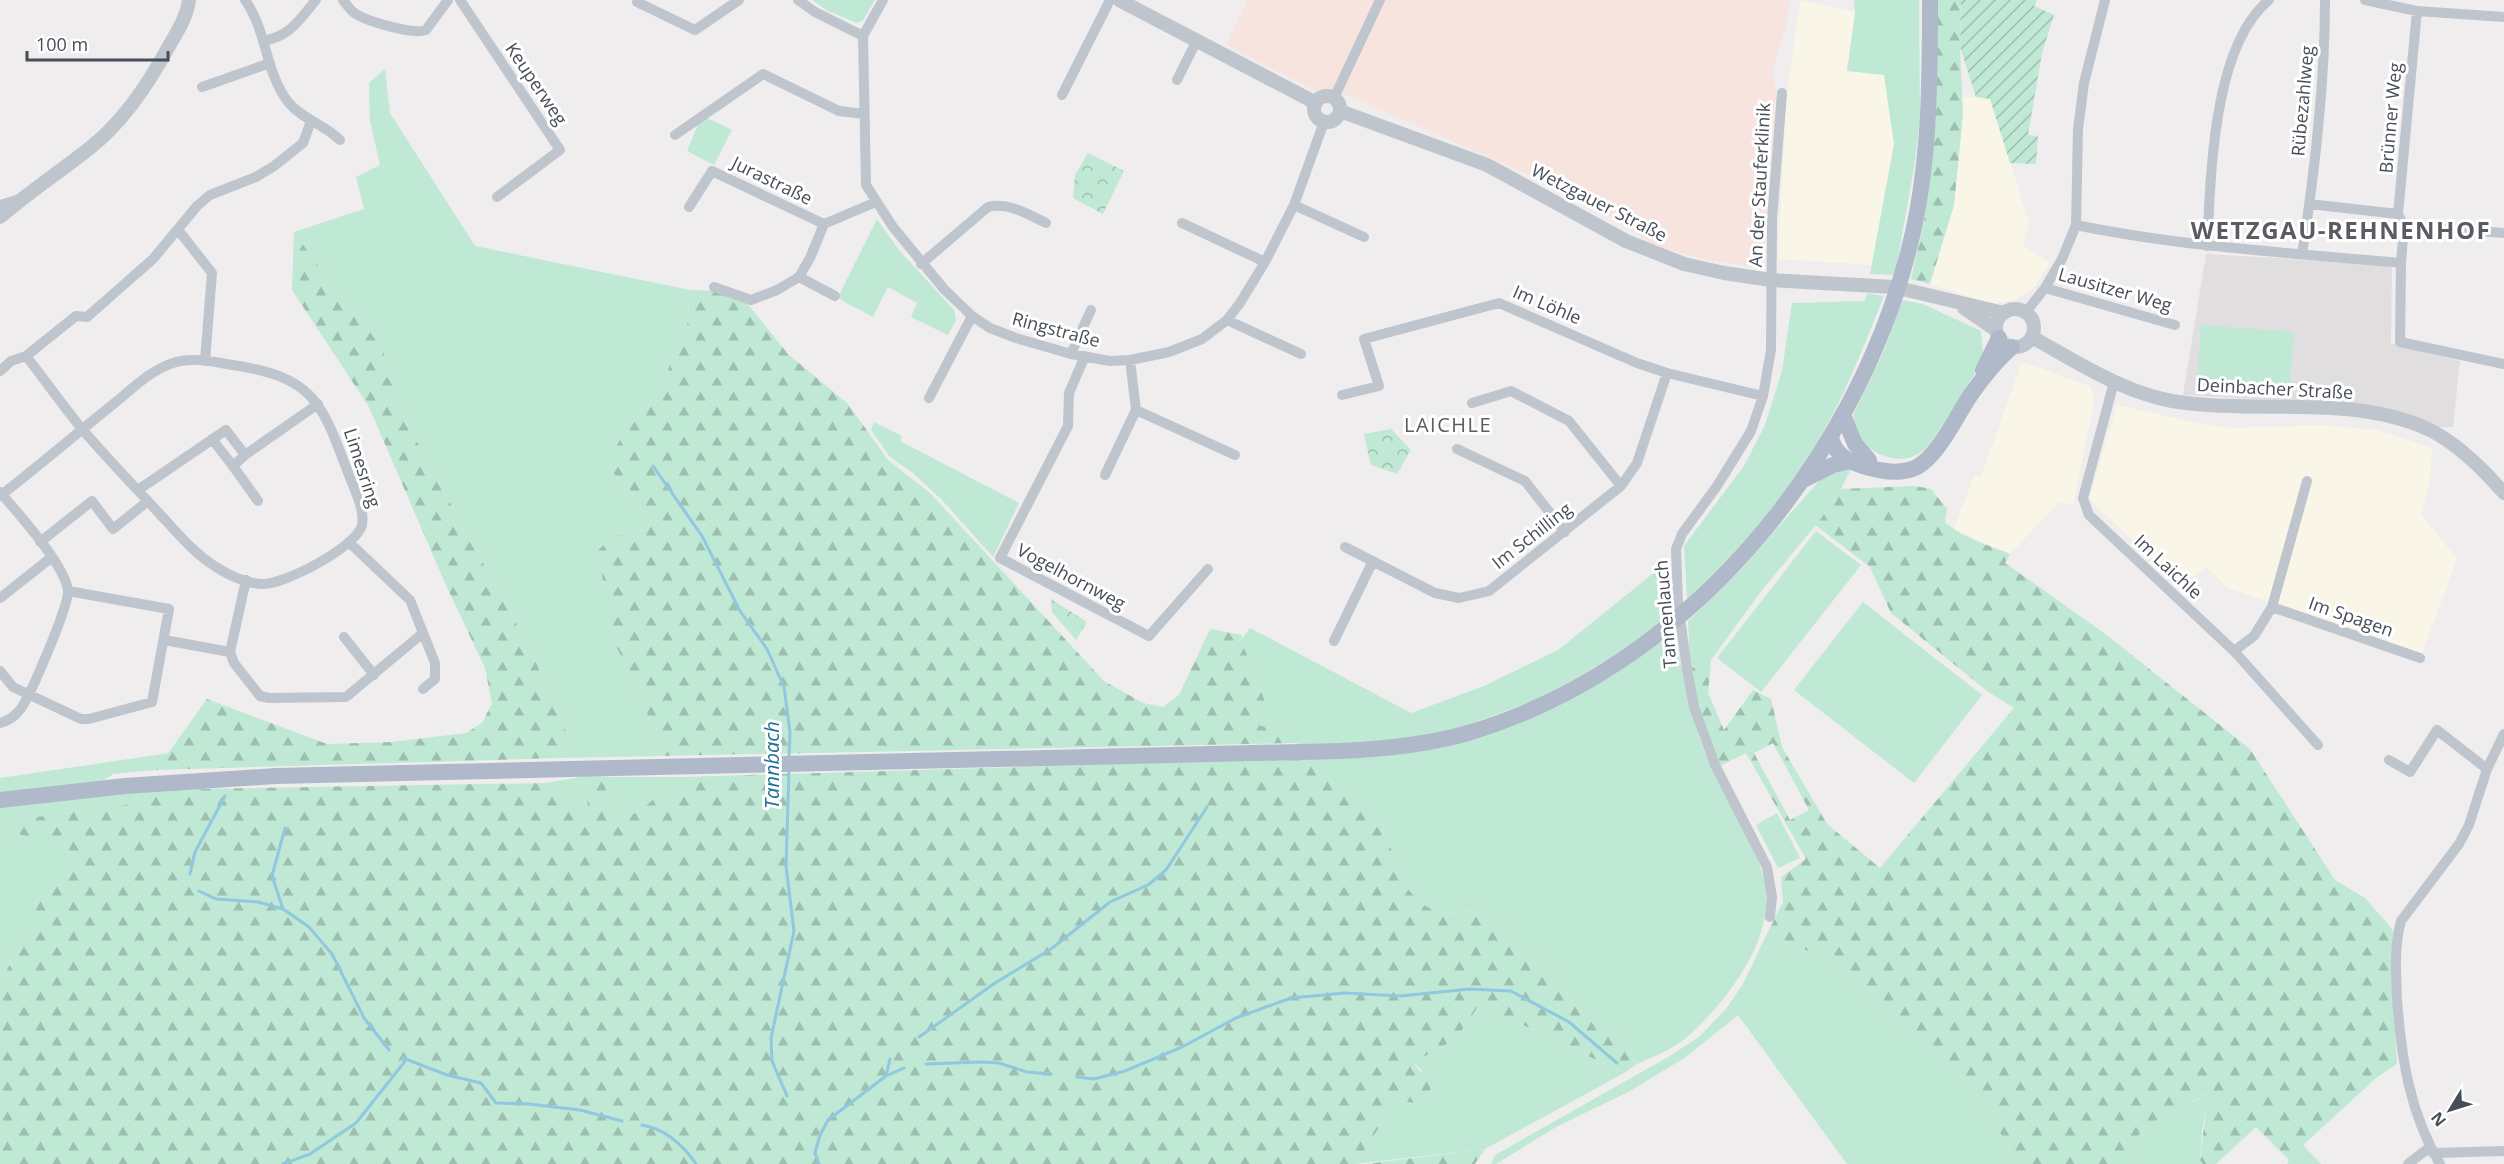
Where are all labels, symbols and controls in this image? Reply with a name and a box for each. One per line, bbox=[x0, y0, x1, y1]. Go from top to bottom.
scale bar bbox=[27, 24, 168, 62]
text: 100 m bbox=[36, 32, 88, 56]
street label: Keuperweg bbox=[500, 38, 573, 129]
street label: Rübezahlweg bbox=[2285, 44, 2319, 157]
street label: Brünner Weg bbox=[2373, 61, 2407, 174]
street label: An der Stauferklinik bbox=[1743, 102, 1775, 268]
street label: Jurastraße bbox=[726, 149, 817, 210]
street label: Wetzgauer Straße bbox=[1527, 157, 1672, 247]
district label: WETZGAU-REHNENHOF bbox=[2191, 213, 2491, 246]
street label: Lausitzer Weg bbox=[2056, 261, 2175, 317]
street label: Im Löhle bbox=[1509, 279, 1585, 329]
street label: Ringstraße bbox=[1010, 306, 1103, 352]
street label: Deinbacher Straße bbox=[2196, 372, 2354, 404]
district label: LAICHLE bbox=[1404, 411, 1492, 438]
street label: Limesring bbox=[339, 425, 387, 511]
street label: Im Schilling bbox=[1487, 496, 1576, 574]
street label: Im Laichle bbox=[2130, 529, 2208, 604]
street label: Vogelhornweg bbox=[1013, 537, 1130, 615]
street label: Tannenlauch bbox=[1648, 559, 1682, 669]
street label: Im Spagen bbox=[2306, 590, 2397, 642]
water label: Tannbach bbox=[758, 721, 785, 809]
north arrow bbox=[2420, 1080, 2480, 1140]
text: N bbox=[2426, 1107, 2451, 1131]

